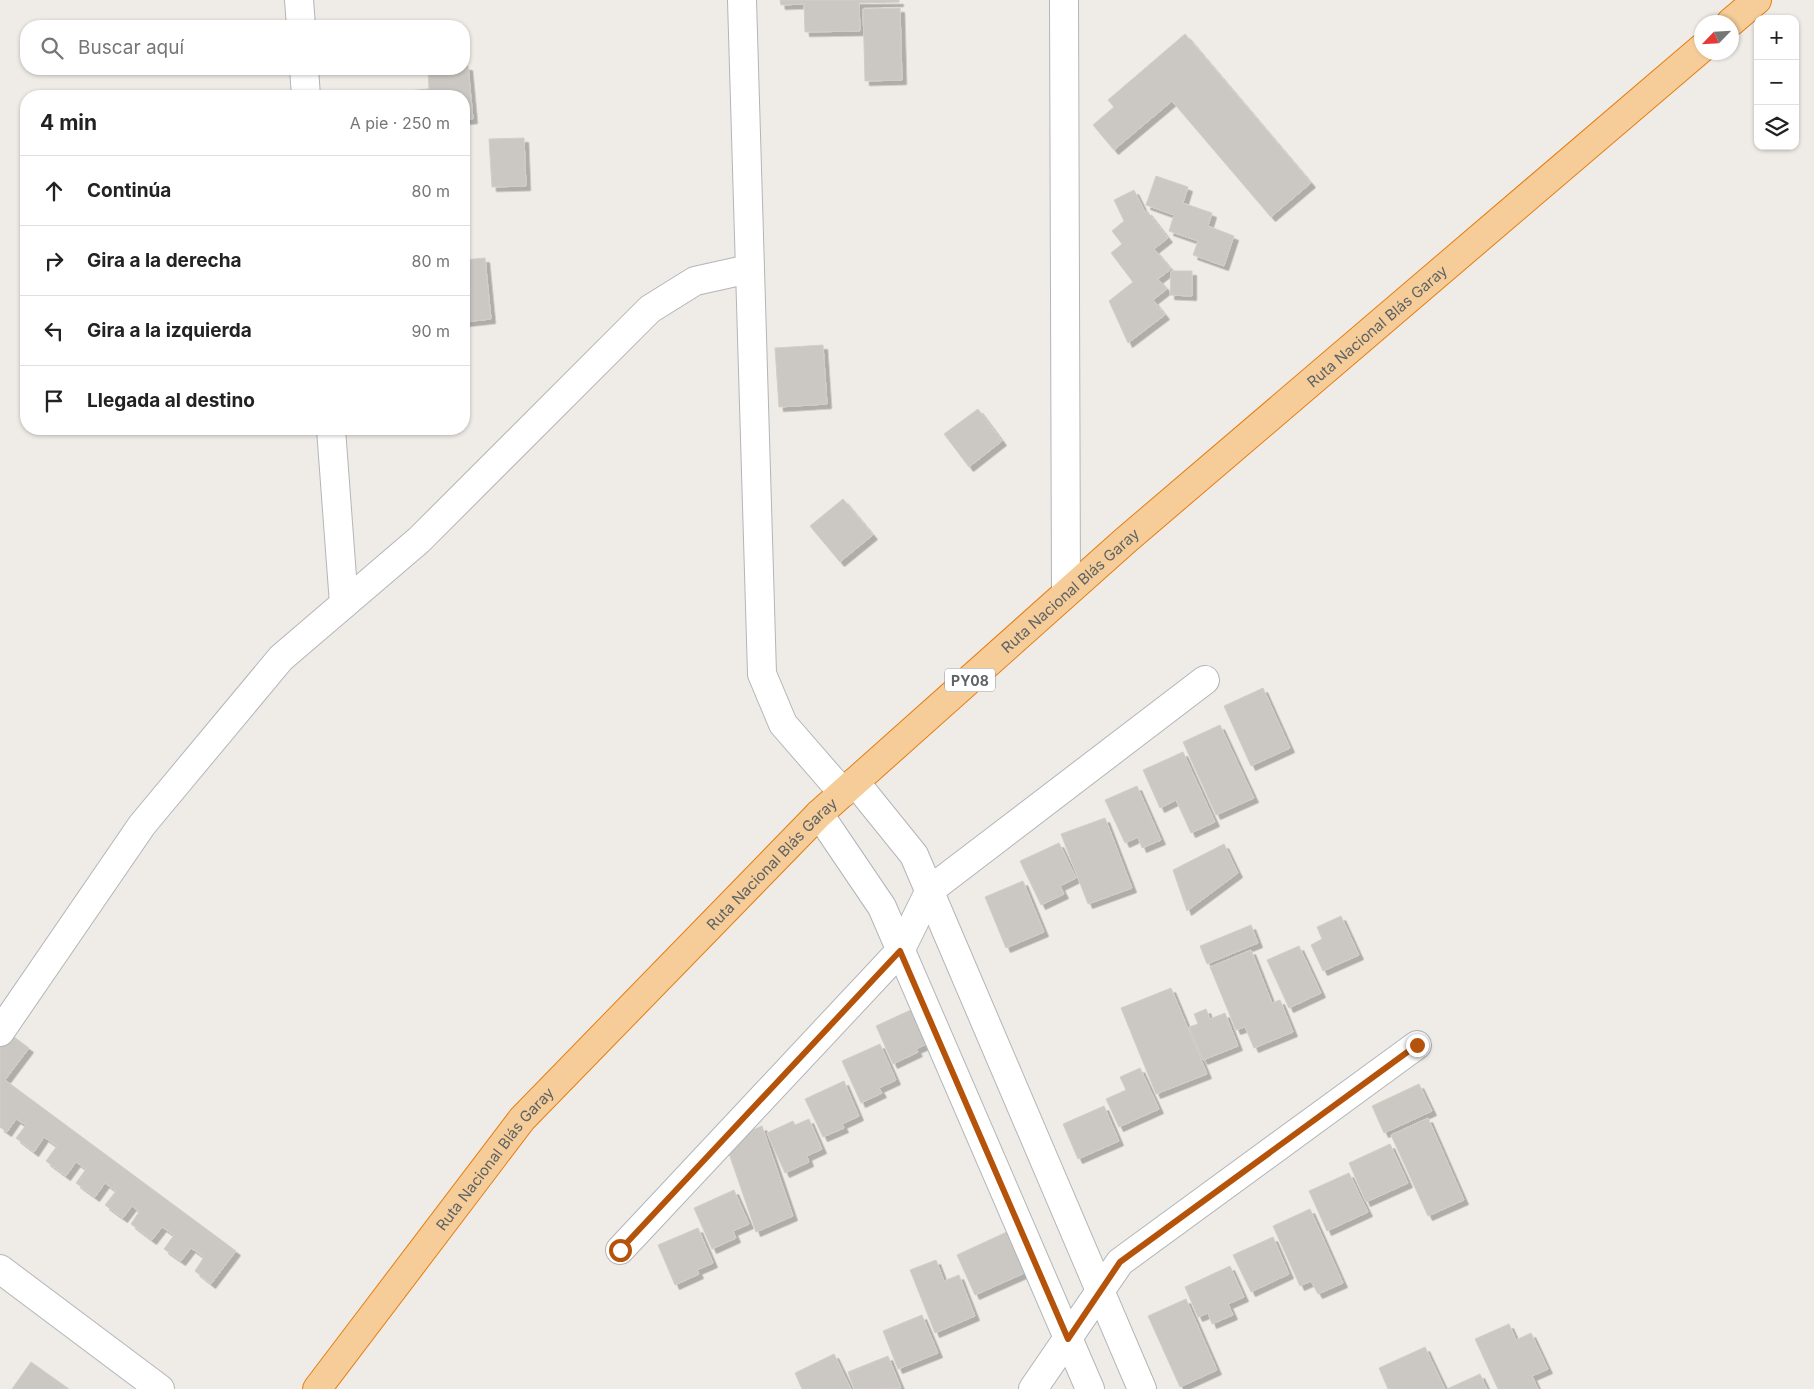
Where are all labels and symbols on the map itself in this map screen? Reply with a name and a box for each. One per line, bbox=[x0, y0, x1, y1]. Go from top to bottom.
north arrow bbox=[1694, 15, 1739, 60]
street label: Ruta Nacional Blás Garay bbox=[1303, 260, 1451, 391]
street label: Ruta Nacional Blás Garay bbox=[997, 523, 1143, 657]
road number: PY08 bbox=[945, 668, 995, 692]
street label: Ruta Nacional Blás Garay bbox=[702, 793, 841, 934]
route end bbox=[1406, 1034, 1429, 1057]
street label: Ruta Nacional Blás Garay bbox=[431, 1082, 558, 1234]
route start bbox=[609, 1239, 632, 1262]

